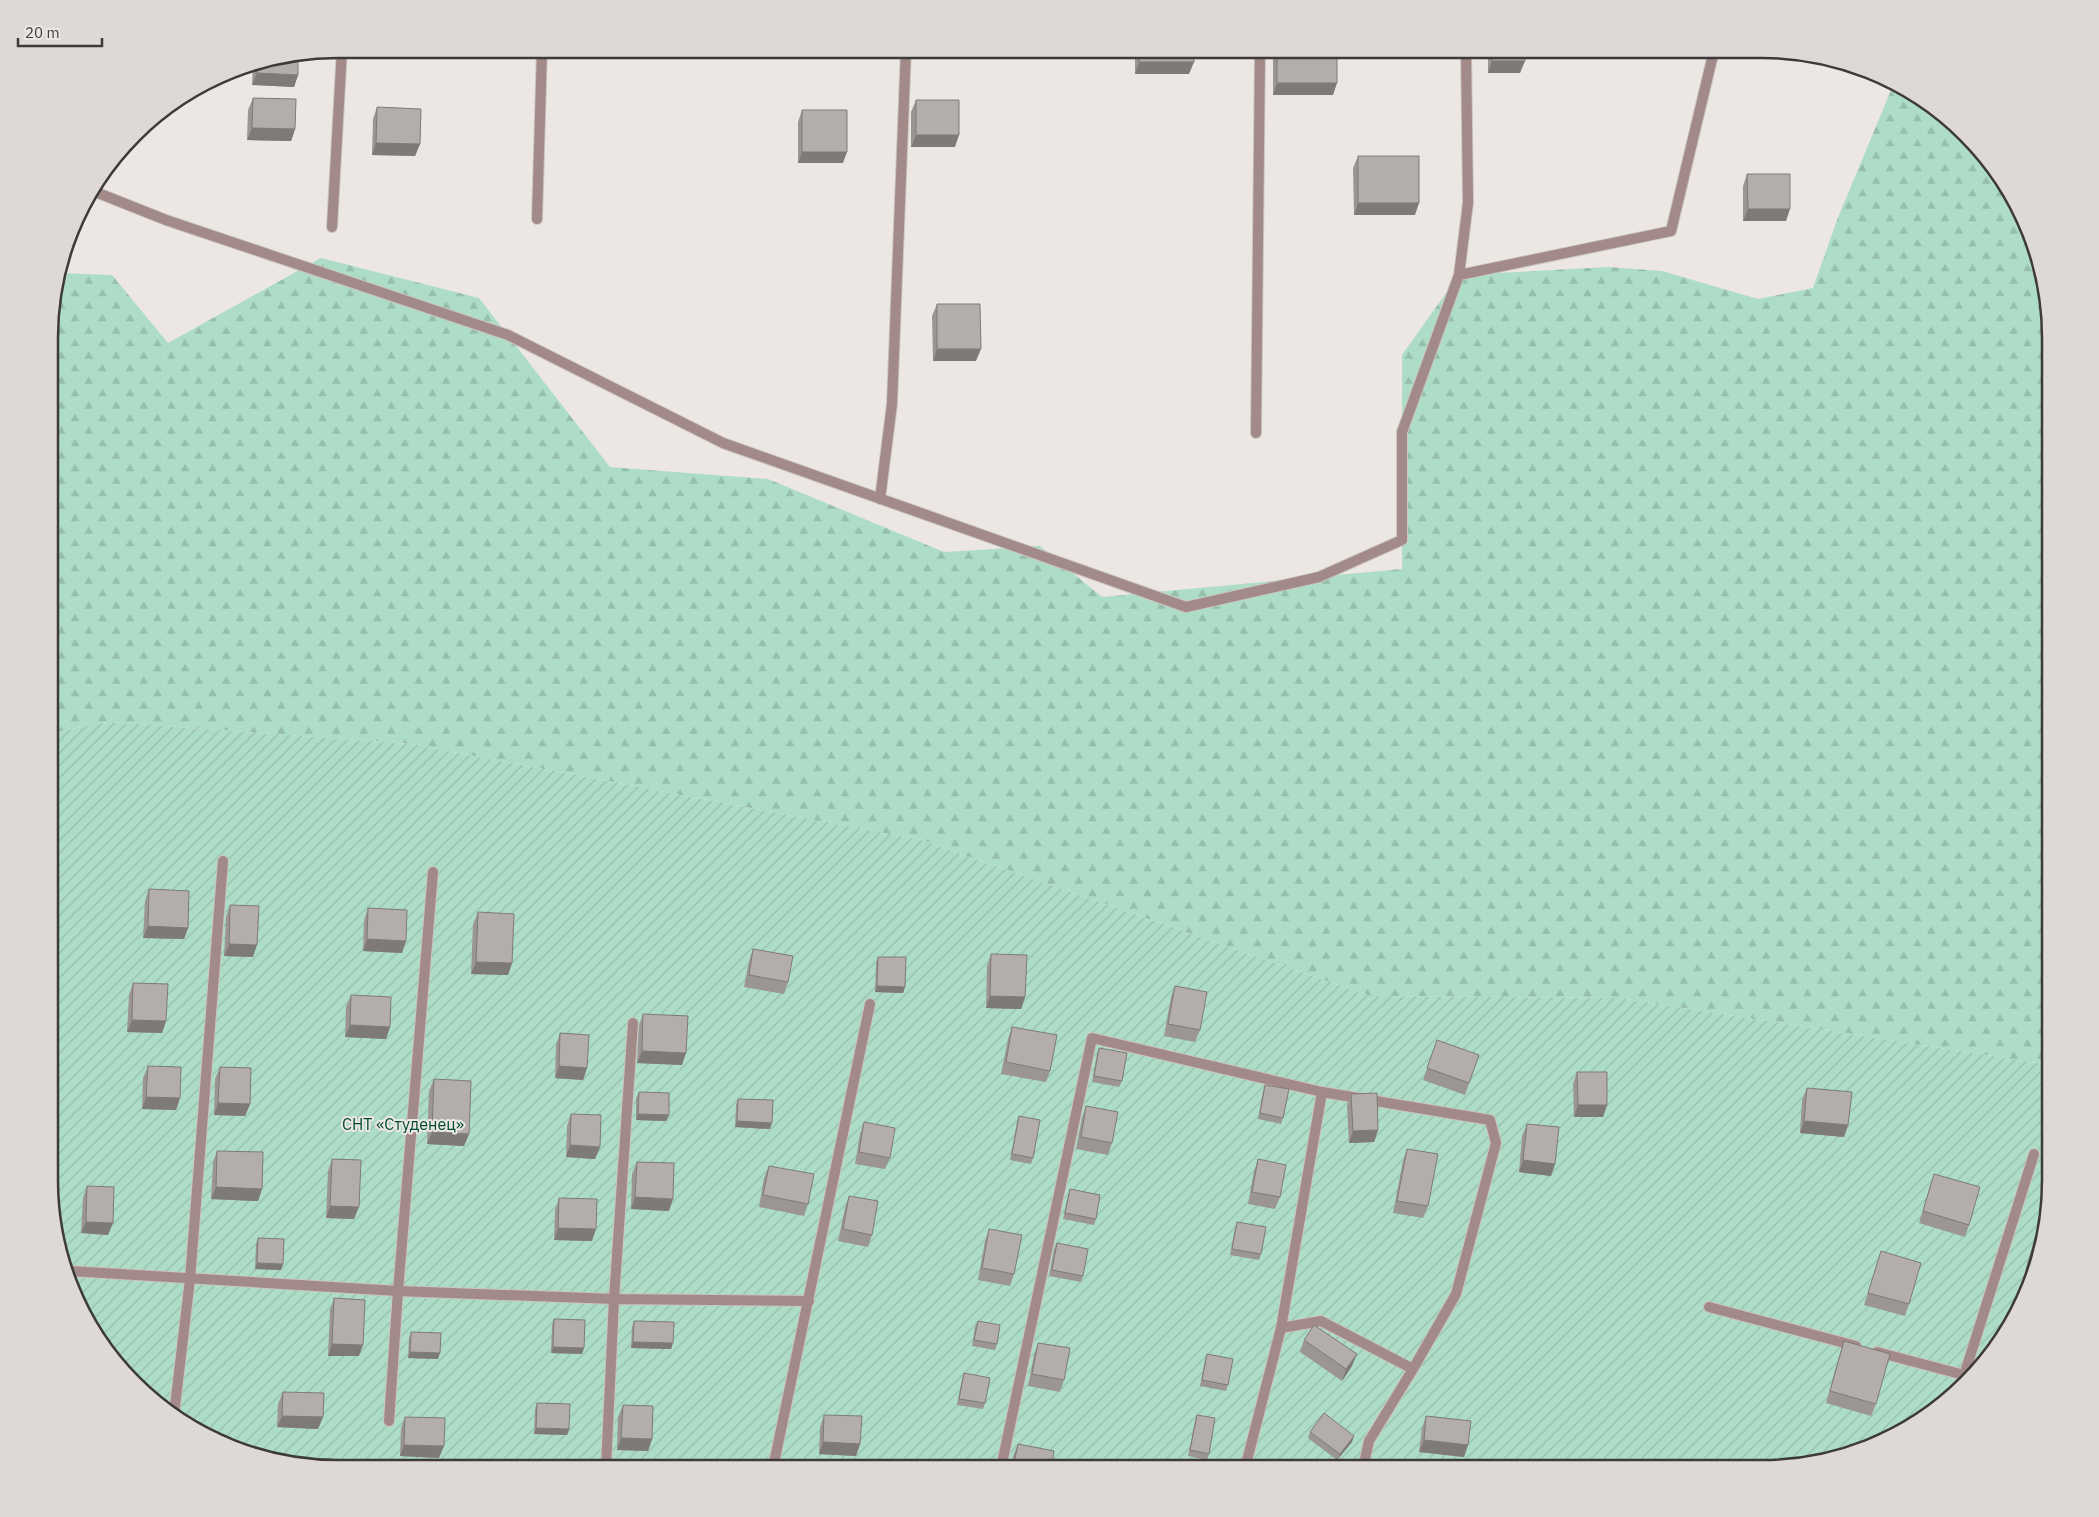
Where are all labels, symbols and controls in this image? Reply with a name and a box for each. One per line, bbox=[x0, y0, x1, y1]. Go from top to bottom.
scale bar bbox=[18, 15, 101, 47]
text: 20 m bbox=[25, 23, 60, 42]
park label: СНТ «Студенец» bbox=[342, 1114, 464, 1134]

